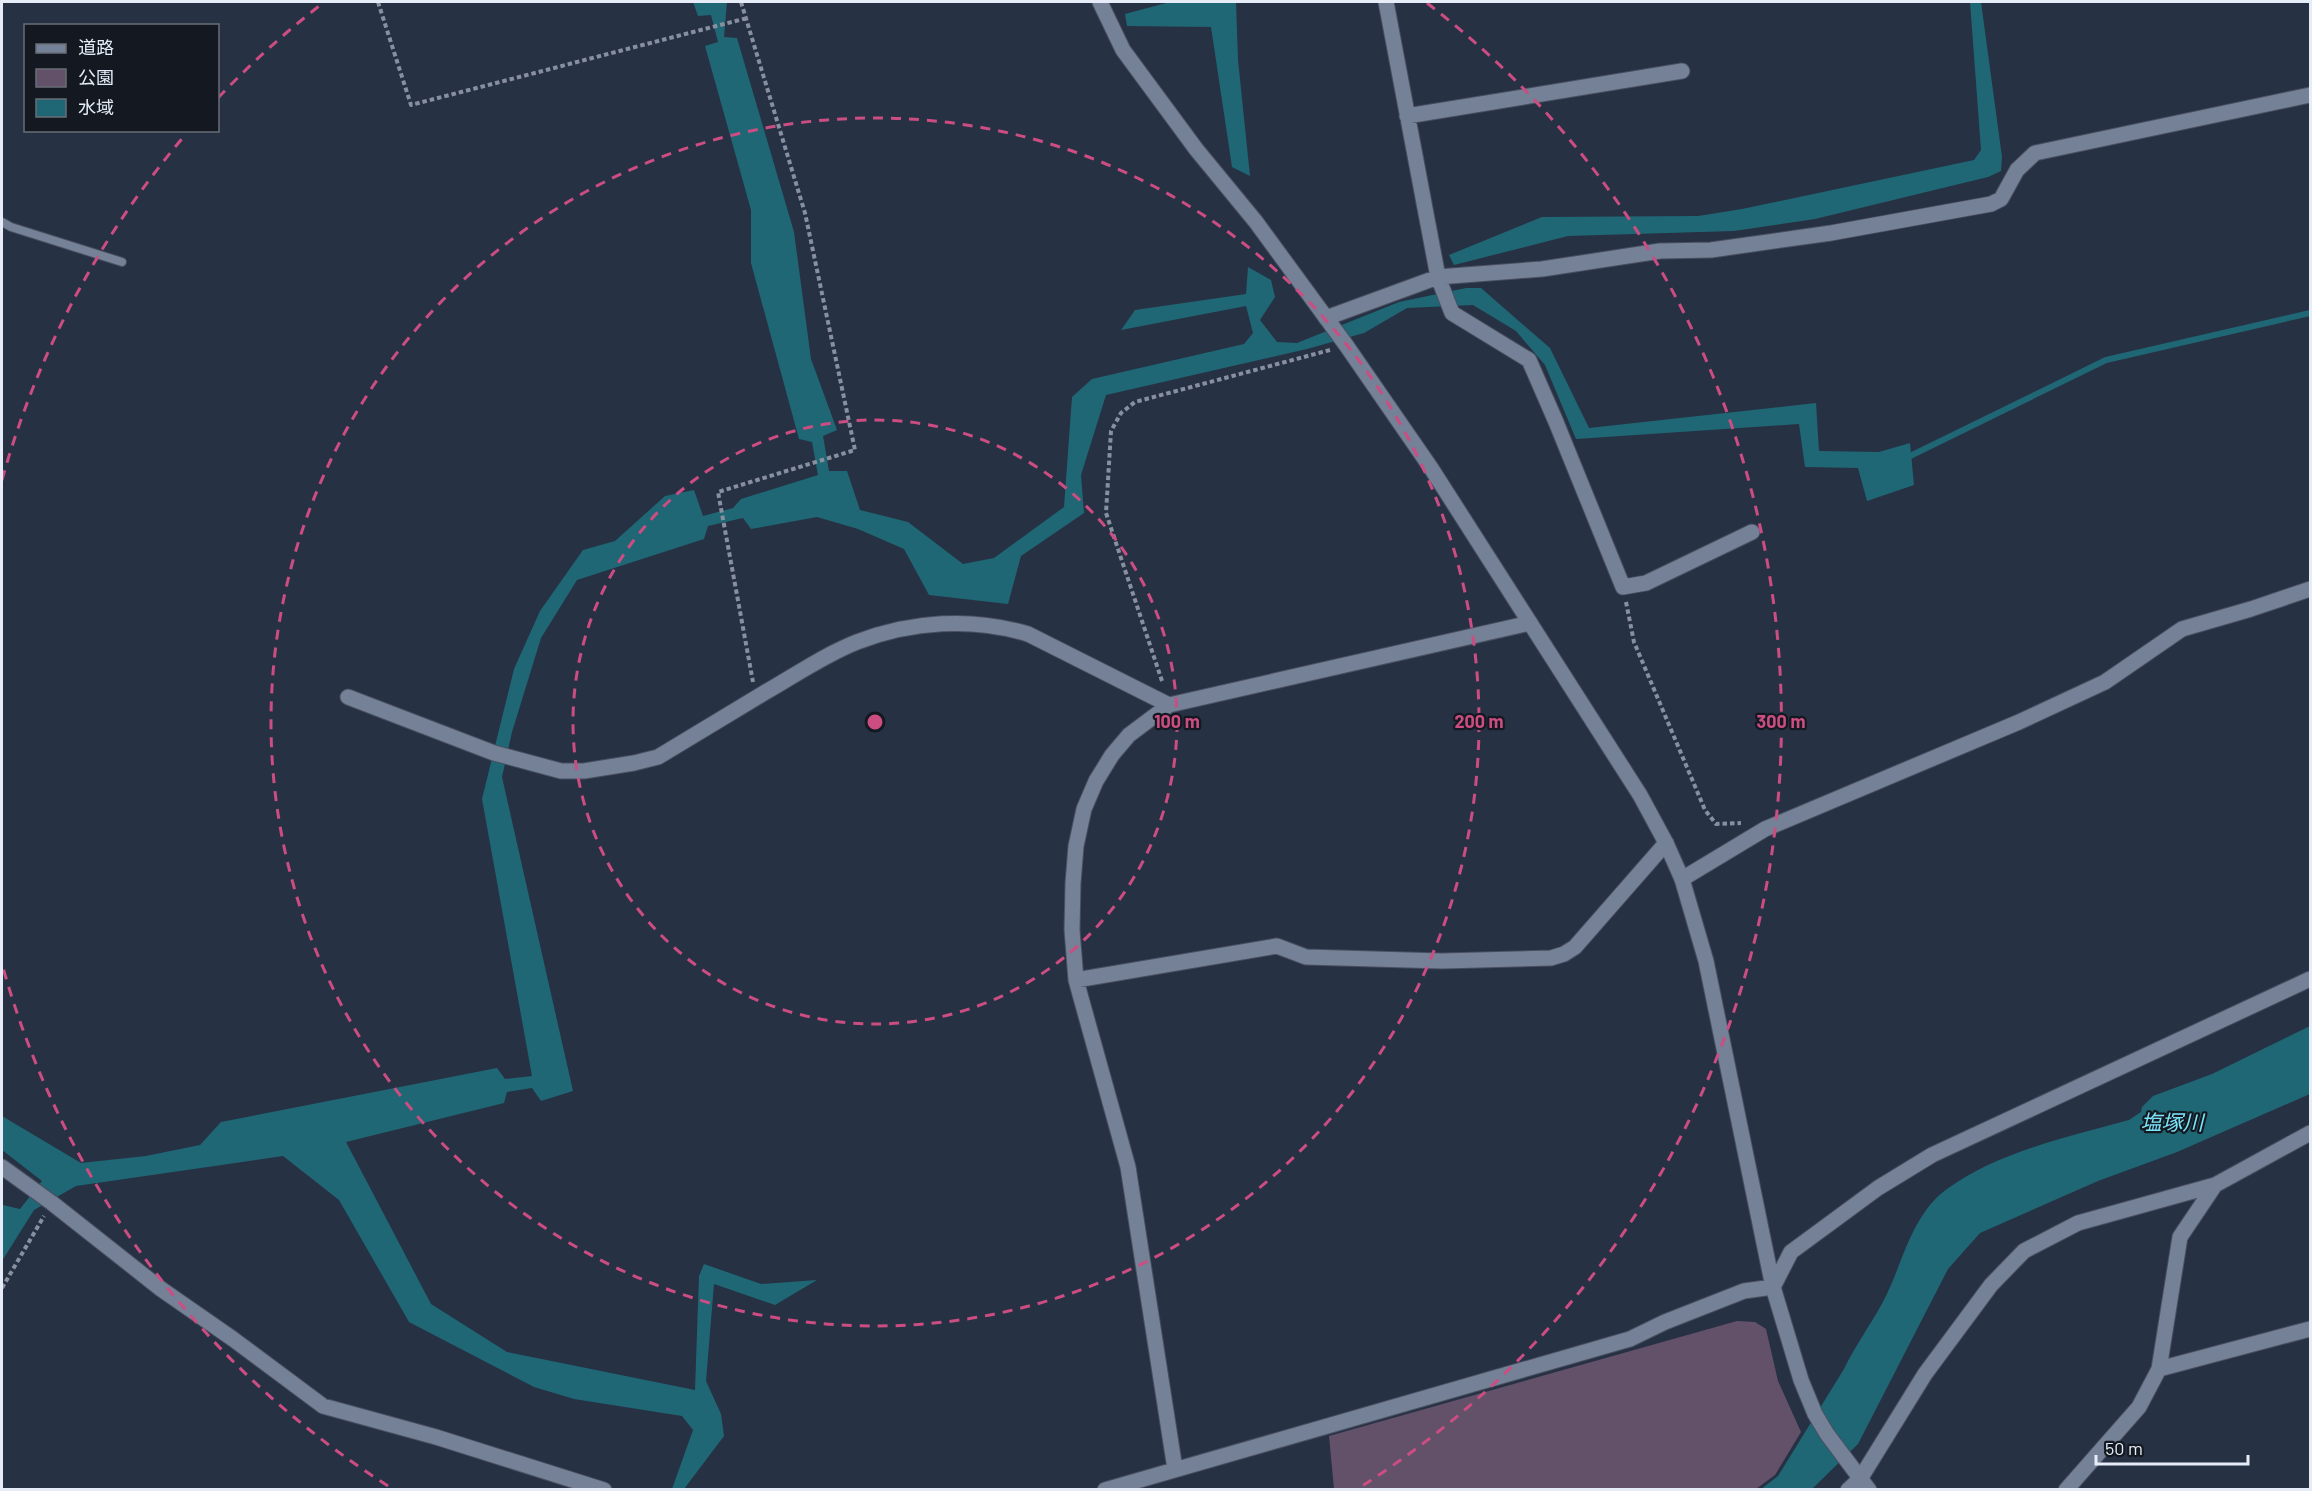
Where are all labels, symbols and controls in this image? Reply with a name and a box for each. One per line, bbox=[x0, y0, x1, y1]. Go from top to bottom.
legend bbox=[24, 24, 219, 132]
text: 道路 bbox=[78, 36, 114, 58]
text: 公園 bbox=[78, 66, 114, 88]
text: 水域 bbox=[78, 96, 114, 118]
text: 100 m bbox=[1154, 710, 1200, 732]
text: 200 m bbox=[1454, 710, 1504, 732]
text: 300 m bbox=[1757, 710, 1805, 732]
centre of rings bbox=[865, 712, 885, 732]
water label: 塩塚川 bbox=[2141, 1109, 2205, 1134]
scale bar bbox=[2096, 1428, 2248, 1466]
text: 50 m bbox=[2105, 1437, 2143, 1459]

